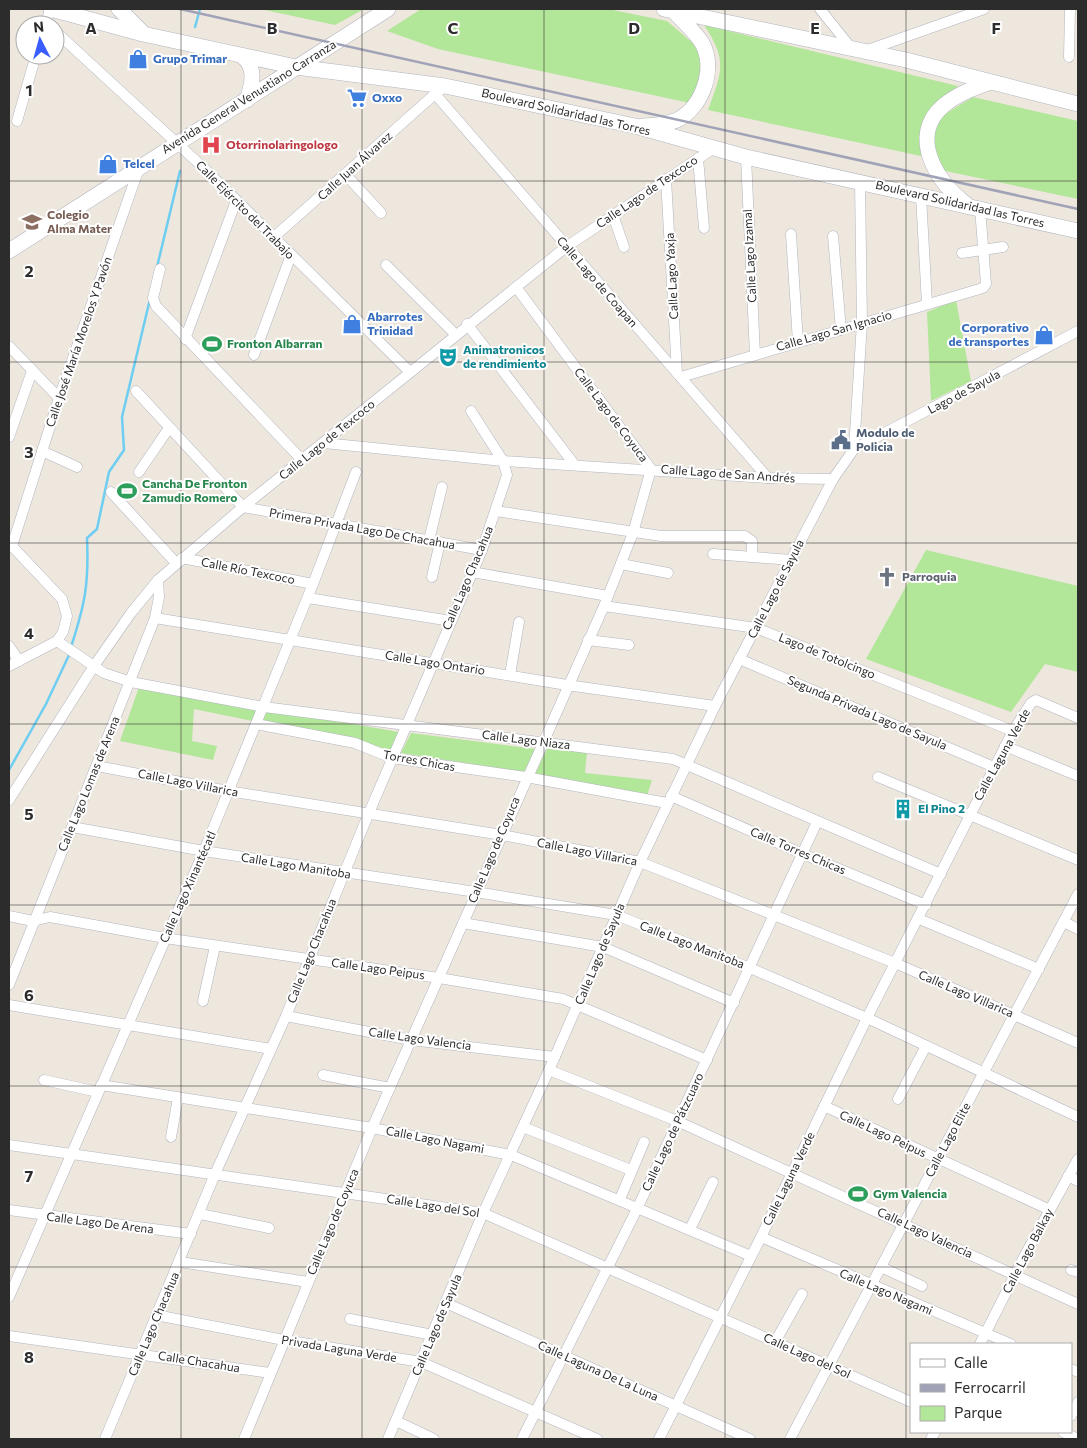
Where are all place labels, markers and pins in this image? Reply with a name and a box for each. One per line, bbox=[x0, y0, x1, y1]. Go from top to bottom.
shop icon: Grupo Trimar bbox=[127, 48, 149, 70]
place label: Grupo Trimar bbox=[153, 51, 227, 65]
supermarket icon: Oxxo bbox=[346, 87, 368, 109]
place label: Oxxo bbox=[372, 90, 402, 104]
hospital icon: Otorrinolaringologo bbox=[200, 134, 222, 156]
place label: Otorrinolaringologo bbox=[226, 137, 338, 151]
shop icon: Telcel bbox=[97, 153, 119, 175]
place label: Telcel bbox=[123, 156, 155, 170]
place label: Colegio Alma Mater bbox=[47, 207, 112, 235]
school or university icon: Colegio Alma Mater bbox=[21, 211, 43, 233]
place label: Abarrotes Trinidad bbox=[367, 309, 423, 337]
shop icon: Abarrotes Trinidad bbox=[341, 313, 363, 335]
place label: Corporativo de transportes bbox=[948, 320, 1029, 348]
shop icon: Corporativo de transportes bbox=[1033, 324, 1055, 346]
sports icon: Fronton Albarran bbox=[201, 333, 223, 355]
place label: Fronton Albarran bbox=[227, 336, 323, 350]
place label: Animatronicos de rendimiento bbox=[463, 342, 546, 370]
theatre icon: Animatronicos de rendimiento bbox=[437, 346, 459, 368]
place label: Modulo de Policia bbox=[856, 425, 915, 453]
public building icon: Modulo de Policia bbox=[830, 429, 852, 451]
place label: Cancha De Fronton Zamudio Romero bbox=[142, 476, 247, 504]
sports icon: Cancha De Fronton Zamudio Romero bbox=[116, 480, 138, 502]
church icon: Parroquia bbox=[876, 566, 898, 588]
place label: Parroquia bbox=[902, 569, 957, 583]
building icon: El Pino 2 bbox=[892, 798, 914, 820]
place label: El Pino 2 bbox=[918, 801, 965, 815]
sports icon: Gym Valencia bbox=[847, 1183, 869, 1205]
place label: Gym Valencia bbox=[873, 1186, 947, 1200]

